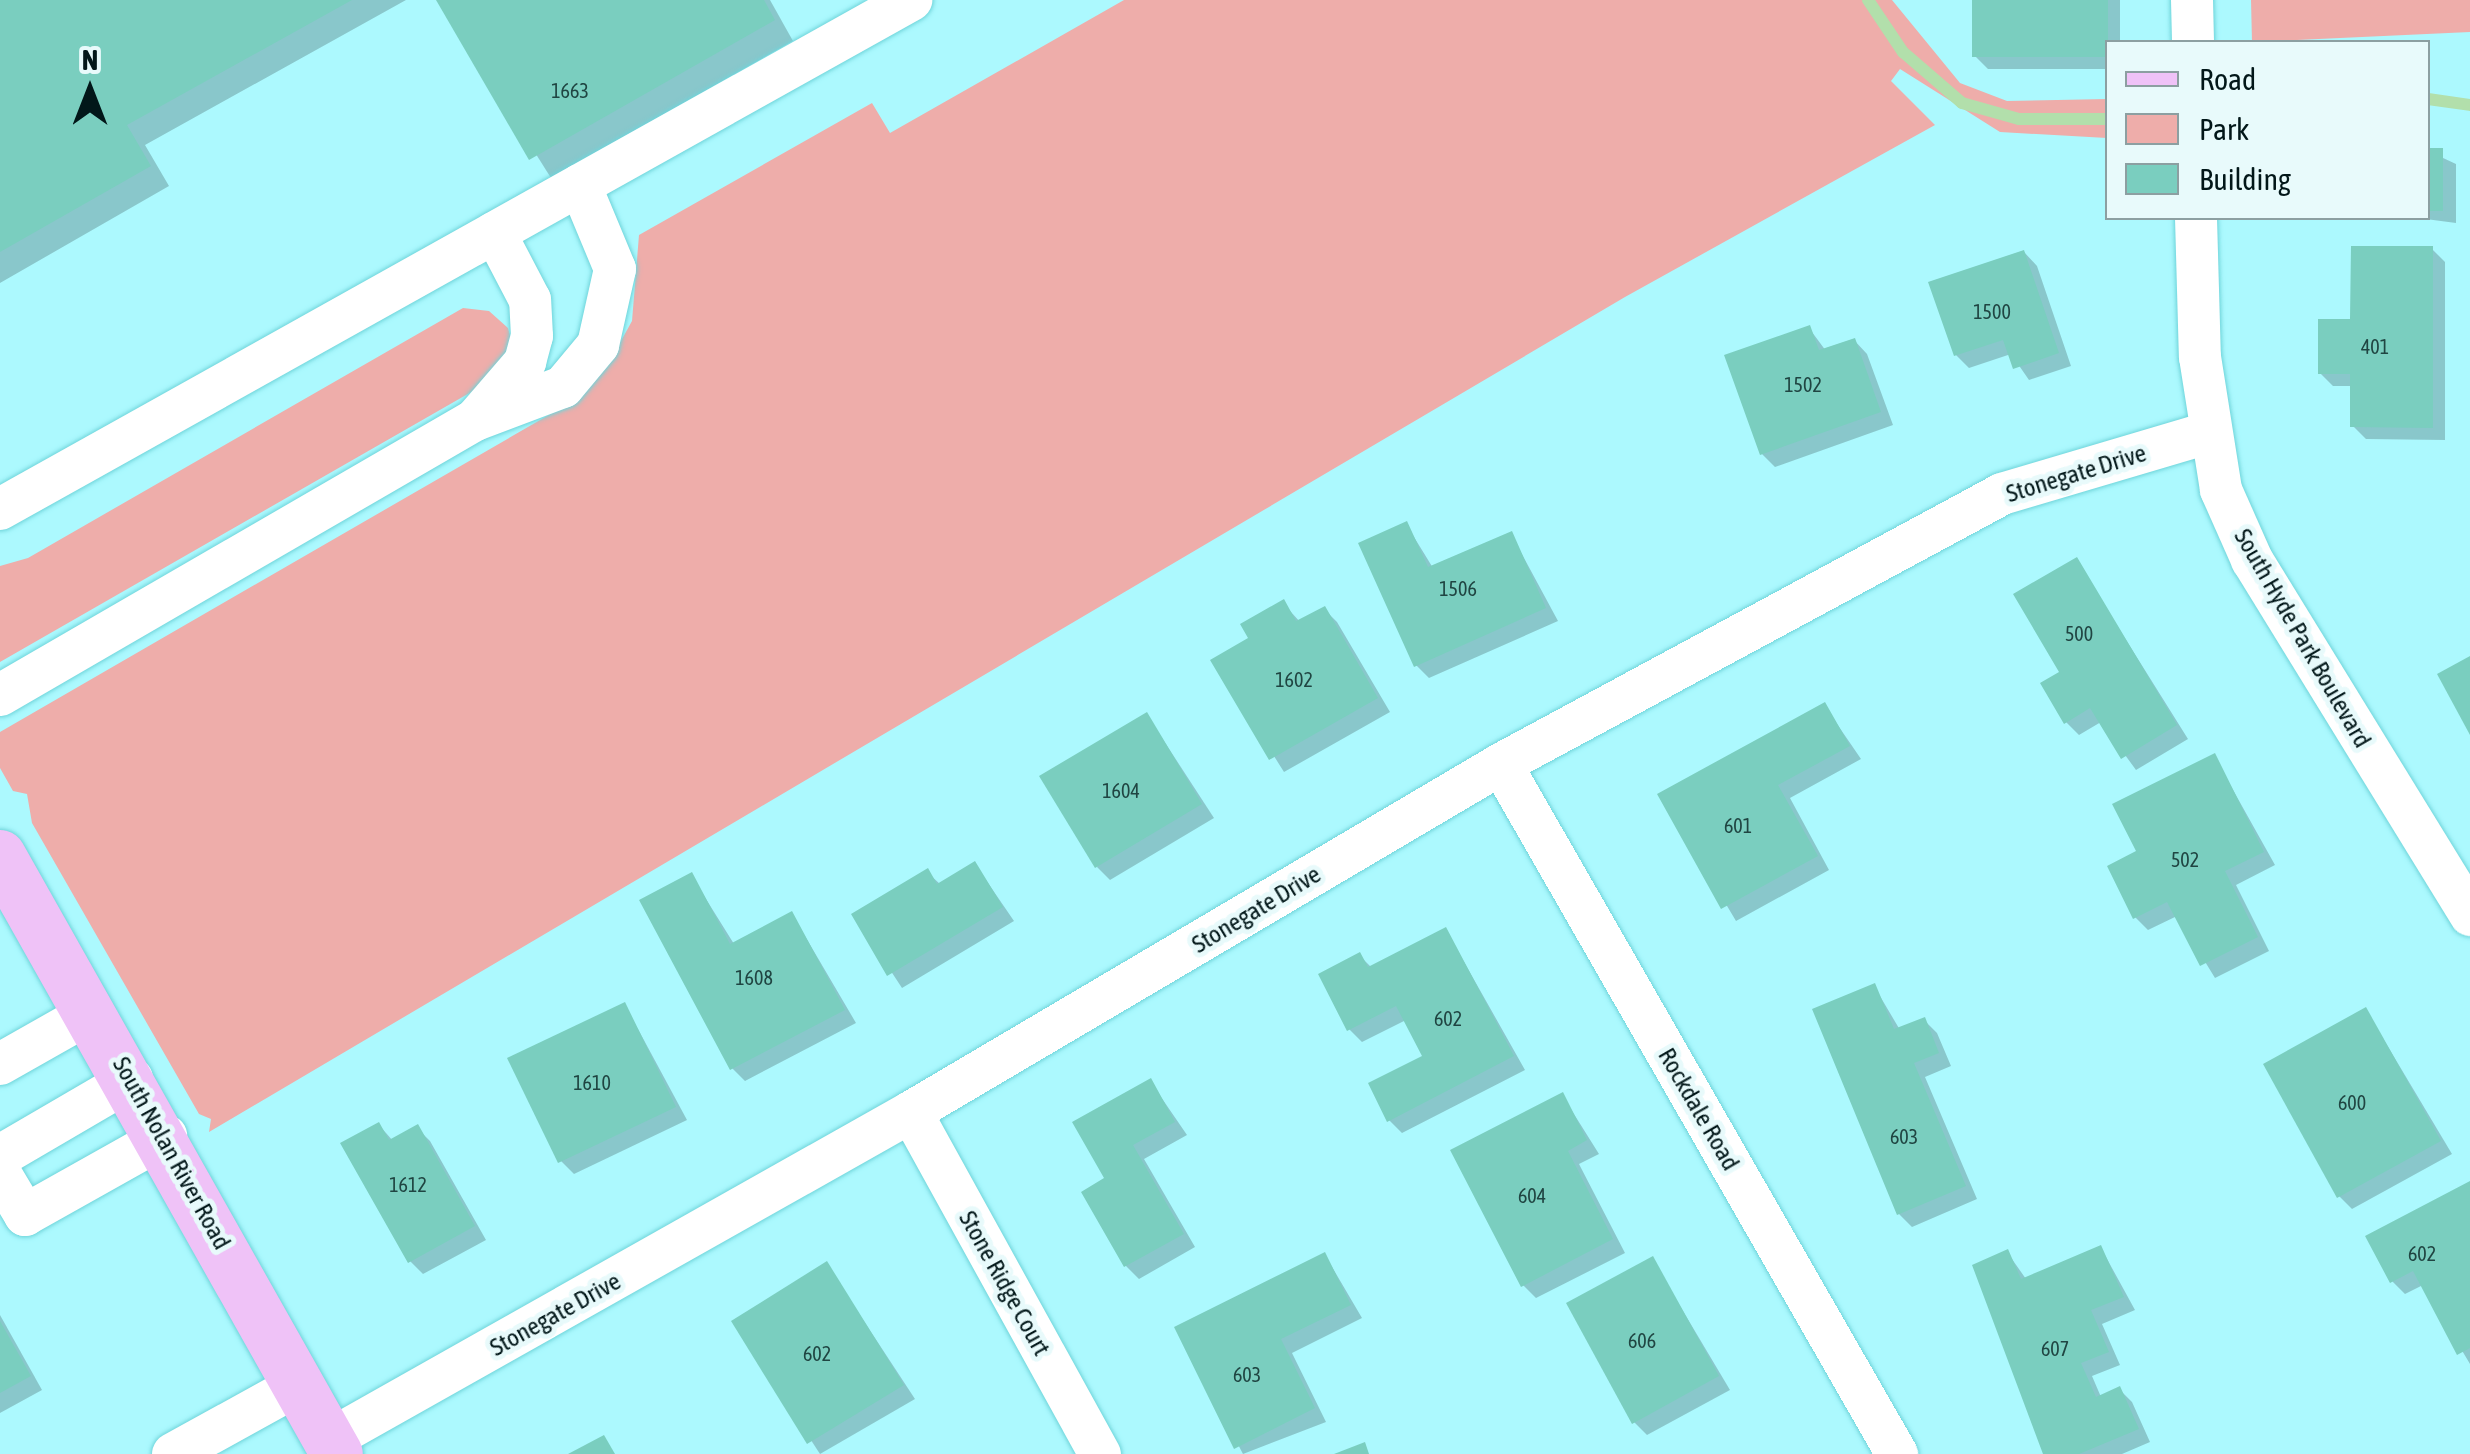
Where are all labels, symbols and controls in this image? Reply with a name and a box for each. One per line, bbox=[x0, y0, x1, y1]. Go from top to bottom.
north arrow bbox=[40, 40, 140, 140]
legend bbox=[2105, 40, 2430, 220]
text: N bbox=[82, 44, 98, 76]
text: Road bbox=[2199, 62, 2256, 96]
house number: 1663 bbox=[551, 78, 589, 102]
text: Park bbox=[2199, 112, 2249, 146]
text: Building bbox=[2199, 162, 2291, 196]
house number: 1500 bbox=[1973, 299, 2011, 323]
house number: 401 bbox=[2361, 334, 2389, 358]
house number: 1502 bbox=[1784, 372, 1822, 396]
street label: Stonegate Drive bbox=[2002, 437, 2150, 509]
street label: South Hyde Park Boulevard bbox=[2228, 523, 2378, 753]
house number: 1506 bbox=[1439, 576, 1477, 600]
house number: 500 bbox=[2065, 621, 2093, 645]
house number: 1602 bbox=[1275, 667, 1313, 691]
house number: 1604 bbox=[1102, 778, 1140, 802]
house number: 601 bbox=[1724, 813, 1752, 837]
house number: 502 bbox=[2171, 847, 2199, 871]
street label: Stonegate Drive bbox=[1186, 859, 1326, 959]
house number: 1608 bbox=[735, 965, 773, 989]
house number: 602 bbox=[1434, 1006, 1462, 1030]
street label: Rockdale Road bbox=[1652, 1042, 1746, 1176]
street label: South Nolan River Road bbox=[107, 1051, 237, 1255]
house number: 1610 bbox=[573, 1070, 611, 1094]
house number: 600 bbox=[2338, 1090, 2366, 1114]
house number: 603 bbox=[1890, 1124, 1918, 1148]
house number: 1612 bbox=[389, 1172, 427, 1196]
house number: 604 bbox=[1518, 1183, 1546, 1207]
street label: Stone Ridge Court bbox=[953, 1205, 1057, 1361]
house number: 602 bbox=[2408, 1241, 2436, 1265]
street label: Stonegate Drive bbox=[484, 1266, 626, 1362]
house number: 606 bbox=[1628, 1328, 1656, 1352]
house number: 607 bbox=[2041, 1336, 2069, 1360]
house number: 602 bbox=[803, 1341, 831, 1365]
house number: 603 bbox=[1233, 1362, 1261, 1386]

